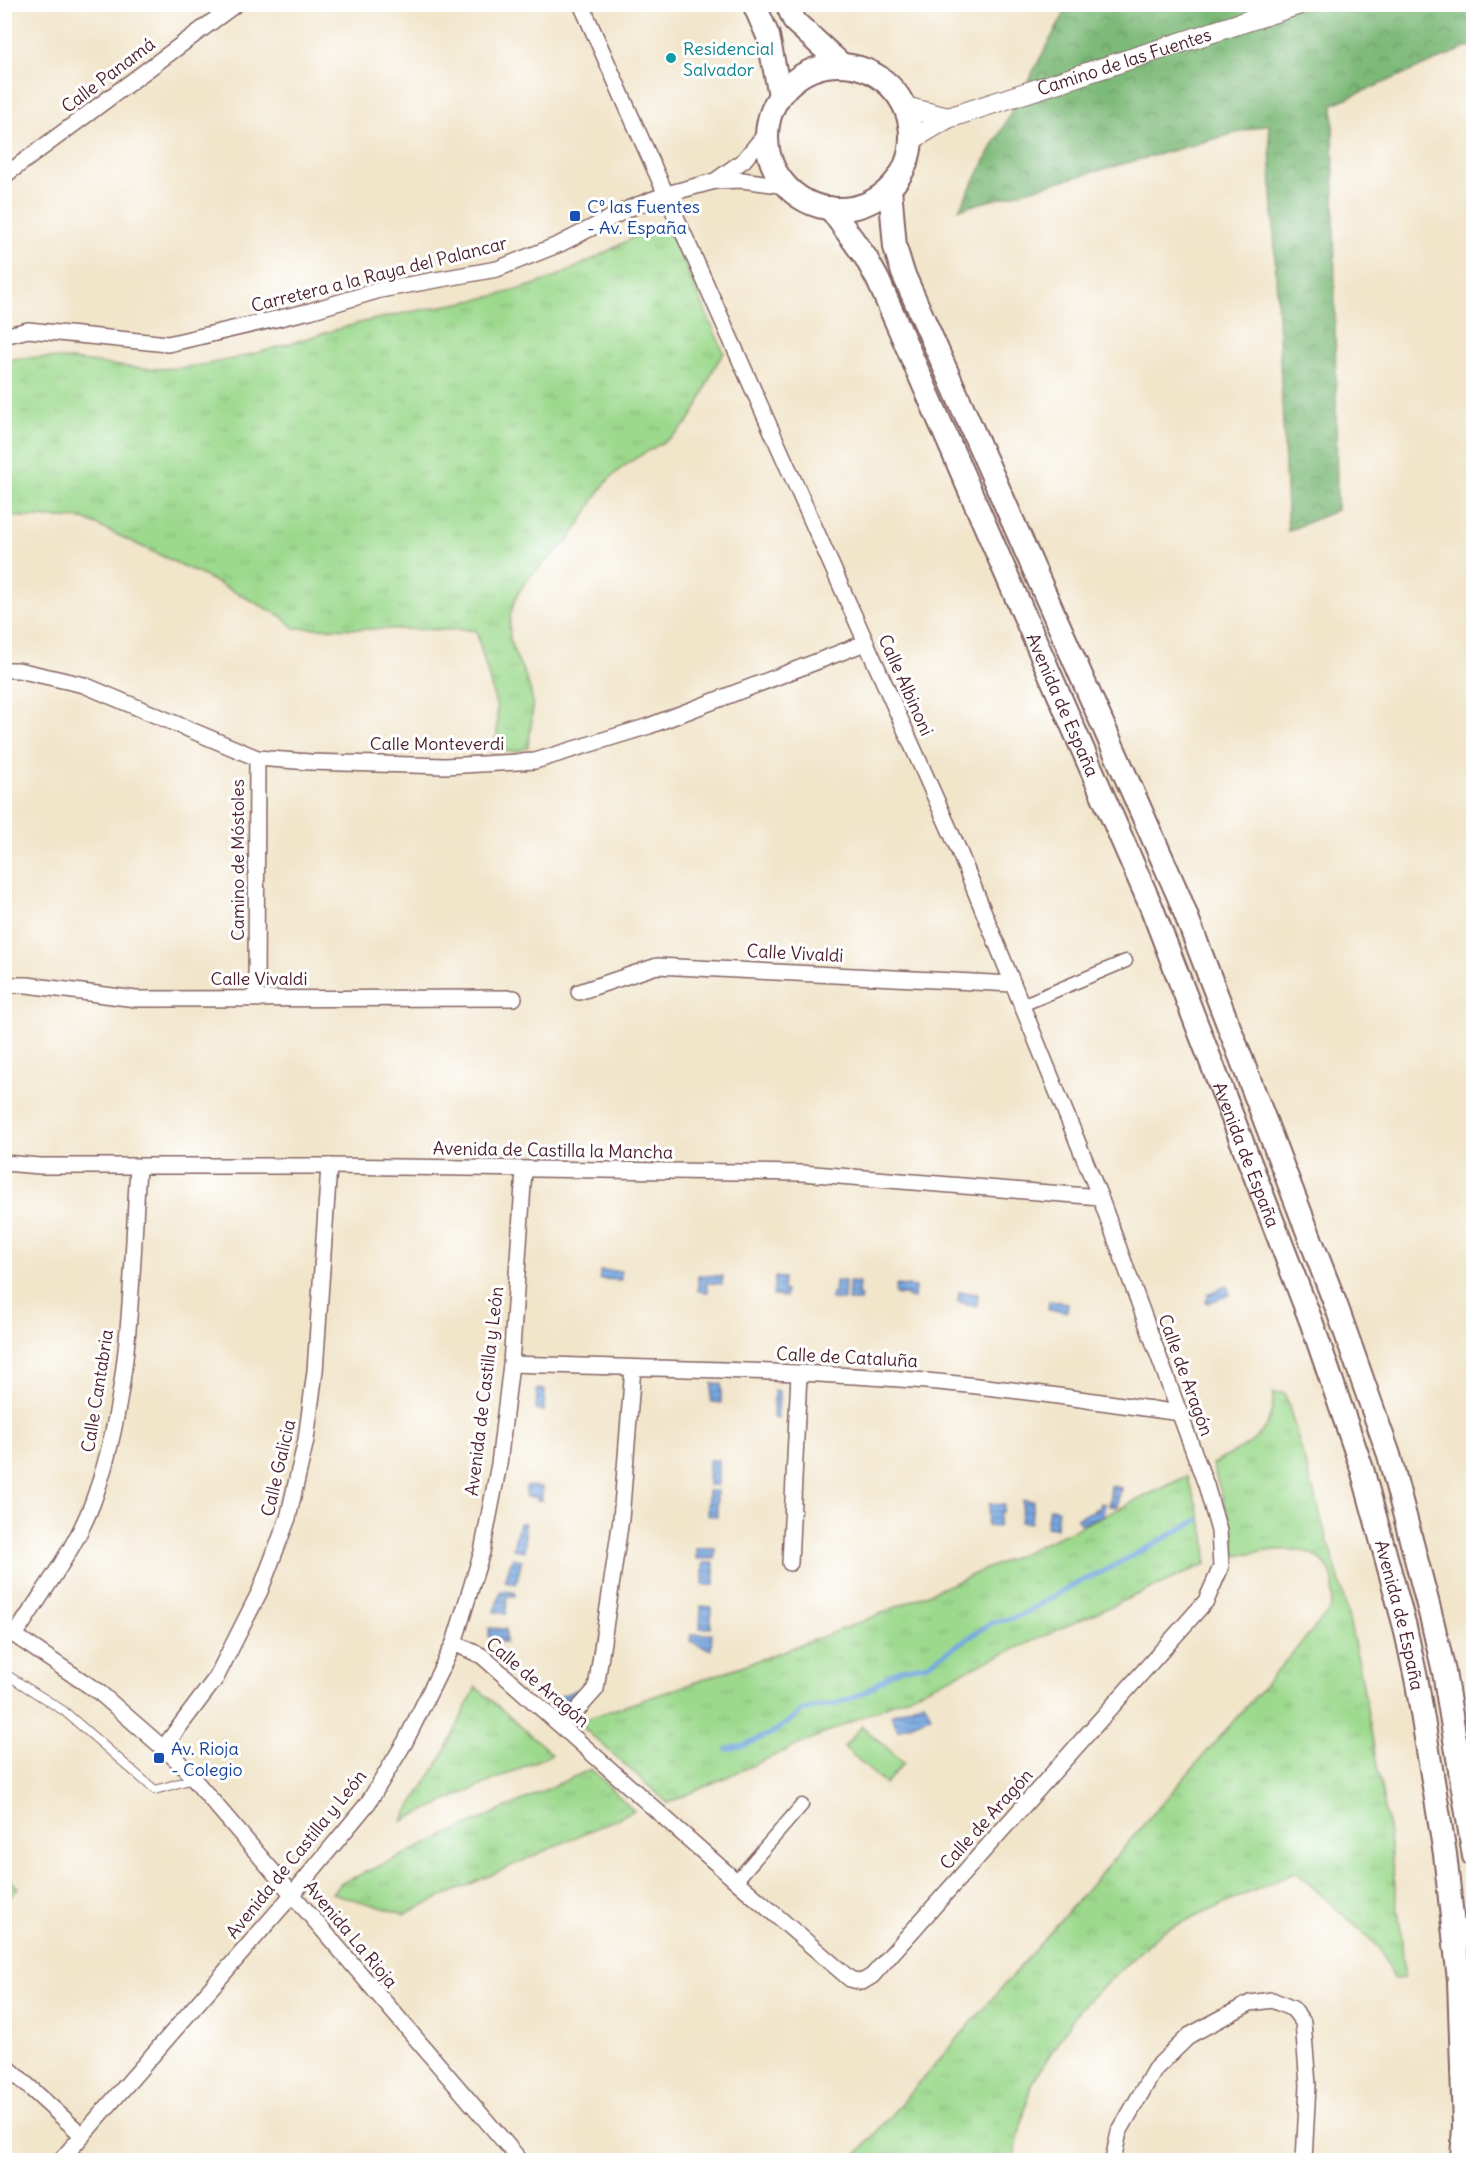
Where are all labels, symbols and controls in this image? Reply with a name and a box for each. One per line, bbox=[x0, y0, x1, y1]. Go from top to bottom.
street label: Camino de las Fuentes bbox=[1034, 22, 1214, 100]
street label: Calle Panamá bbox=[57, 32, 159, 118]
place label: Residencial Salvador bbox=[683, 37, 774, 81]
marker: Residencial Salvador bbox=[664, 51, 678, 65]
place label: Cº las Fuentes - Av. España bbox=[587, 195, 700, 239]
marker: Cº las Fuentes - Av. España bbox=[568, 209, 582, 223]
street label: Carretera a la Raya del Palancar bbox=[249, 231, 510, 317]
street label: Avenida de España bbox=[1022, 629, 1105, 780]
street label: Calle Albinoni bbox=[873, 631, 939, 739]
street label: Calle Monteverdi bbox=[370, 732, 504, 755]
street label: Camino de Móstoles bbox=[226, 779, 249, 941]
street label: Calle Vivaldi bbox=[746, 939, 844, 967]
street label: Calle Vivaldi bbox=[211, 967, 307, 990]
street label: Avenida de España bbox=[1208, 1079, 1285, 1231]
street label: Avenida de Castilla la Mancha bbox=[433, 1136, 673, 1164]
street label: Avenida de Castilla y León bbox=[460, 1285, 508, 1497]
street label: Calle de Aragón bbox=[1153, 1311, 1219, 1439]
street label: Calle Cantabria bbox=[76, 1328, 118, 1454]
street label: Calle de Cataluña bbox=[775, 1342, 919, 1372]
street label: Calle Galicia bbox=[256, 1417, 300, 1519]
street label: Avenida de España bbox=[1370, 1537, 1429, 1692]
street label: Calle de Aragón bbox=[482, 1632, 594, 1732]
place label: Av. Rioja - Colegio bbox=[171, 1737, 243, 1781]
marker: Av. Rioja - Colegio bbox=[152, 1751, 166, 1765]
street label: Calle de Aragón bbox=[935, 1764, 1037, 1874]
street label: Avenida de Castilla y León bbox=[221, 1765, 371, 1943]
street label: Avenida La Rioja bbox=[299, 1875, 403, 1993]

